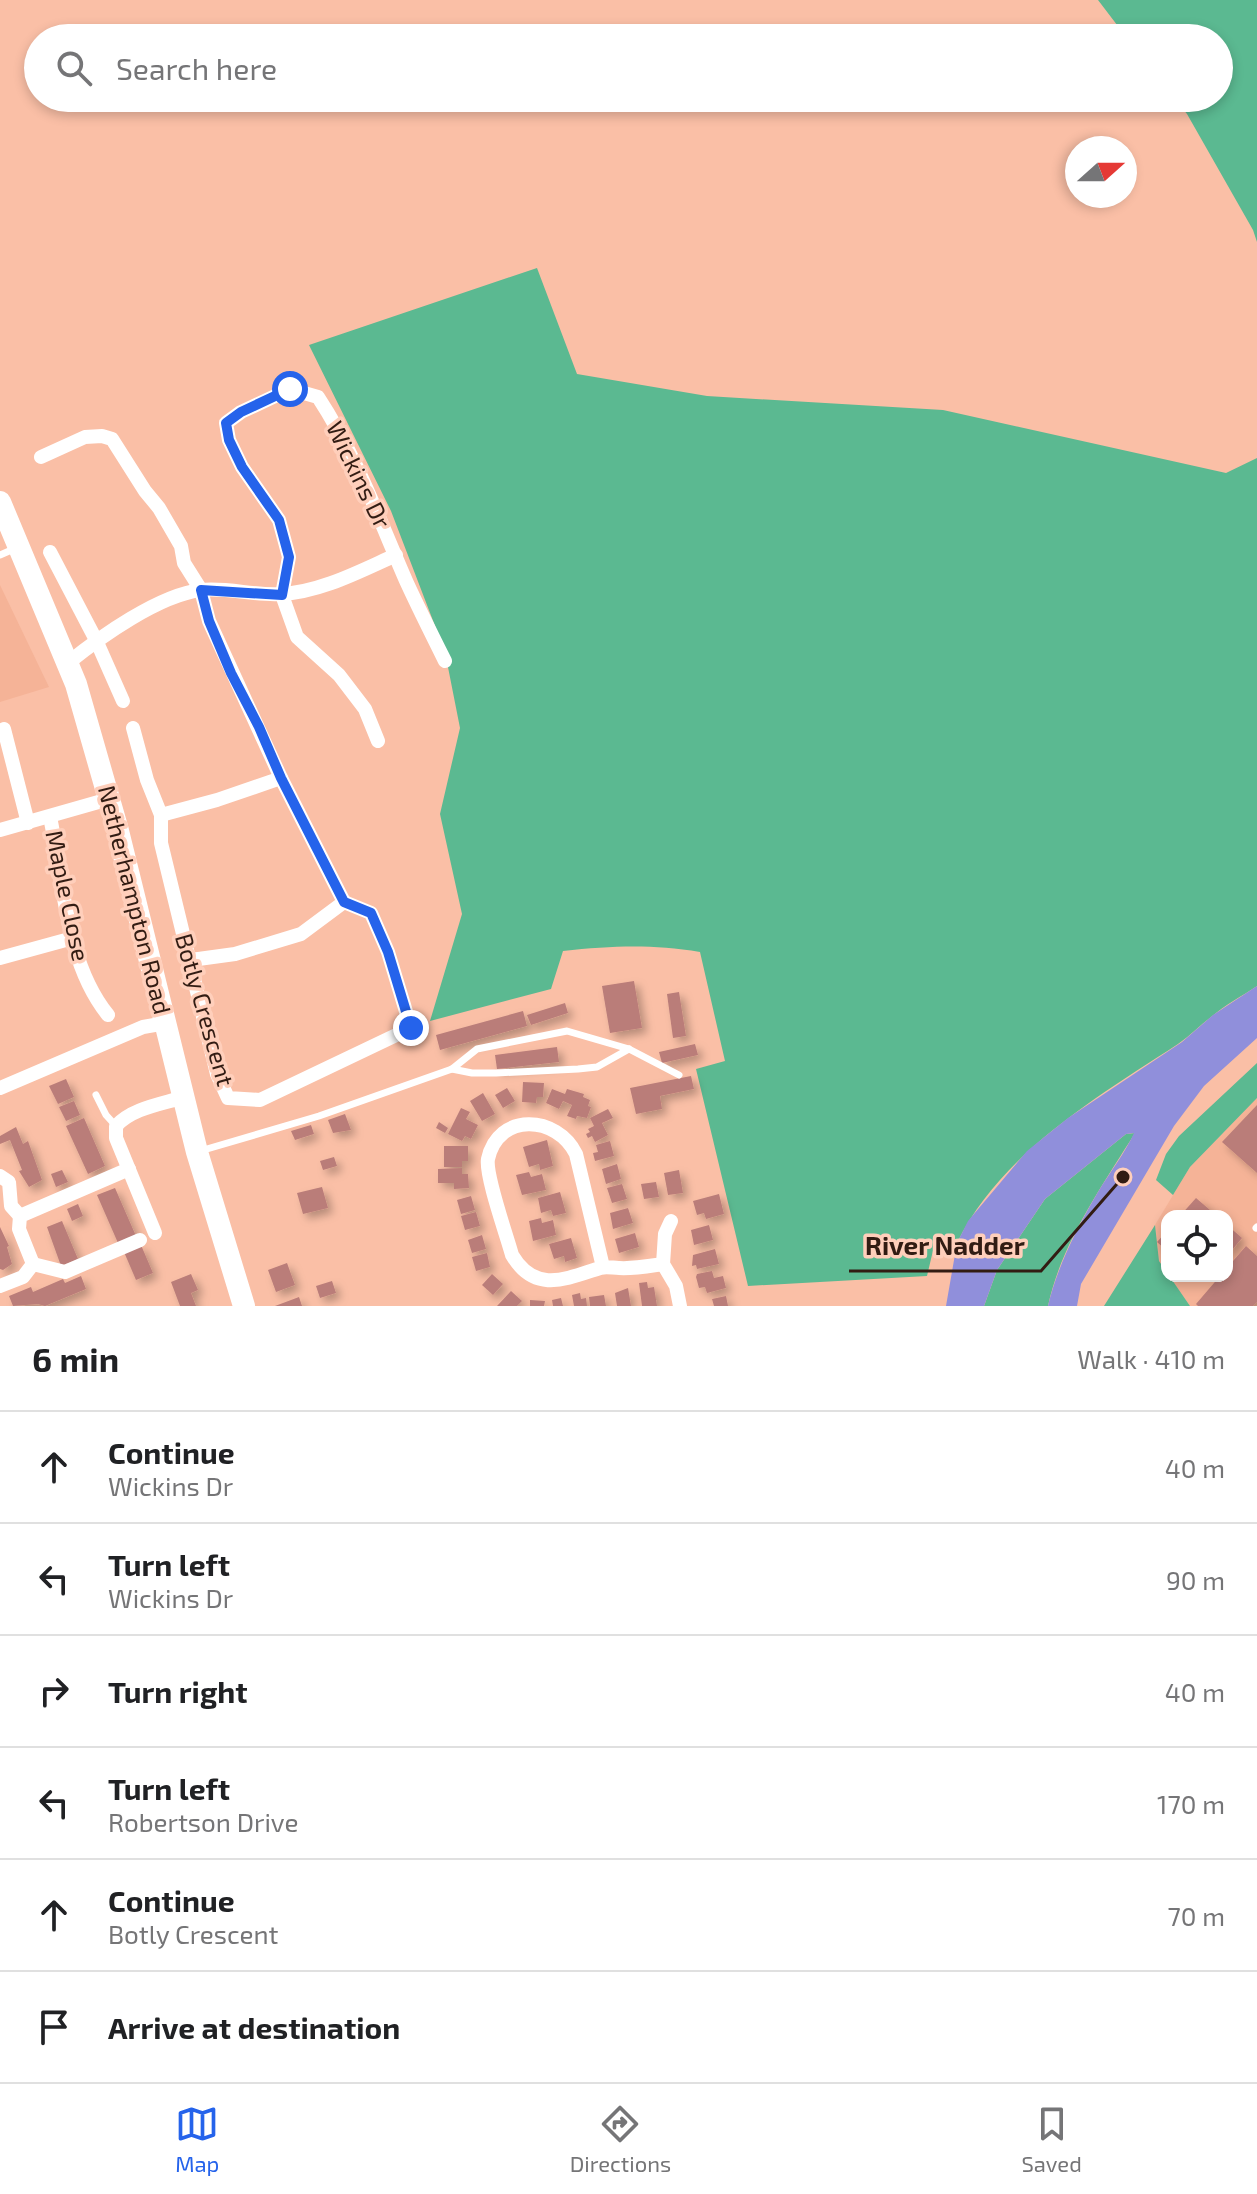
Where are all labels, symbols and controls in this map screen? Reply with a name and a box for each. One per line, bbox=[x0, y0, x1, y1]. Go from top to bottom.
search box bbox=[24, 24, 1233, 112]
icon: search bbox=[52, 46, 96, 90]
text: Search here bbox=[116, 50, 277, 86]
north arrow bbox=[1065, 136, 1137, 208]
route start bbox=[272, 371, 308, 407]
street label: Wickins Dr bbox=[321, 416, 398, 533]
street label: Netherhampton Road bbox=[93, 782, 178, 1017]
street label: Maple Close bbox=[40, 828, 96, 964]
street label: Botly Crescent bbox=[170, 930, 241, 1089]
route end bbox=[393, 1010, 429, 1046]
map controls bbox=[1161, 1210, 1233, 1282]
button: locate bbox=[1161, 1210, 1233, 1282]
callout: River Nadder bbox=[849, 1221, 1041, 1271]
text: River Nadder bbox=[865, 1229, 1025, 1260]
text: 6 min bbox=[32, 1338, 119, 1379]
text: Walk · 410 m bbox=[1077, 1343, 1225, 1374]
text: Continue bbox=[108, 1434, 235, 1470]
icon: ahead bbox=[32, 1445, 76, 1489]
text: 40 m bbox=[1165, 1452, 1225, 1483]
text: Wickins Dr bbox=[108, 1470, 233, 1501]
text: Turn left bbox=[108, 1546, 230, 1582]
icon: left bbox=[32, 1557, 76, 1601]
text: 90 m bbox=[1166, 1564, 1225, 1595]
text: Wickins Dr bbox=[108, 1582, 233, 1613]
icon: right bbox=[32, 1669, 76, 1713]
text: Turn right bbox=[108, 1673, 248, 1709]
text: 40 m bbox=[1165, 1676, 1225, 1707]
text: Turn left bbox=[108, 1770, 230, 1806]
icon: left bbox=[32, 1781, 76, 1825]
text: 170 m bbox=[1157, 1788, 1225, 1819]
text: Robertson Drive bbox=[108, 1806, 298, 1837]
text: Continue bbox=[108, 1882, 235, 1918]
icon: ahead bbox=[32, 1893, 76, 1937]
text: 70 m bbox=[1167, 1900, 1225, 1931]
text: Botly Crescent bbox=[108, 1918, 278, 1949]
icon: arrive bbox=[32, 2005, 76, 2049]
text: Arrive at destination bbox=[108, 2009, 400, 2045]
tab: Map bbox=[175, 2102, 219, 2176]
tab: Directions bbox=[570, 2102, 671, 2176]
tab: Saved bbox=[1021, 2102, 1082, 2176]

